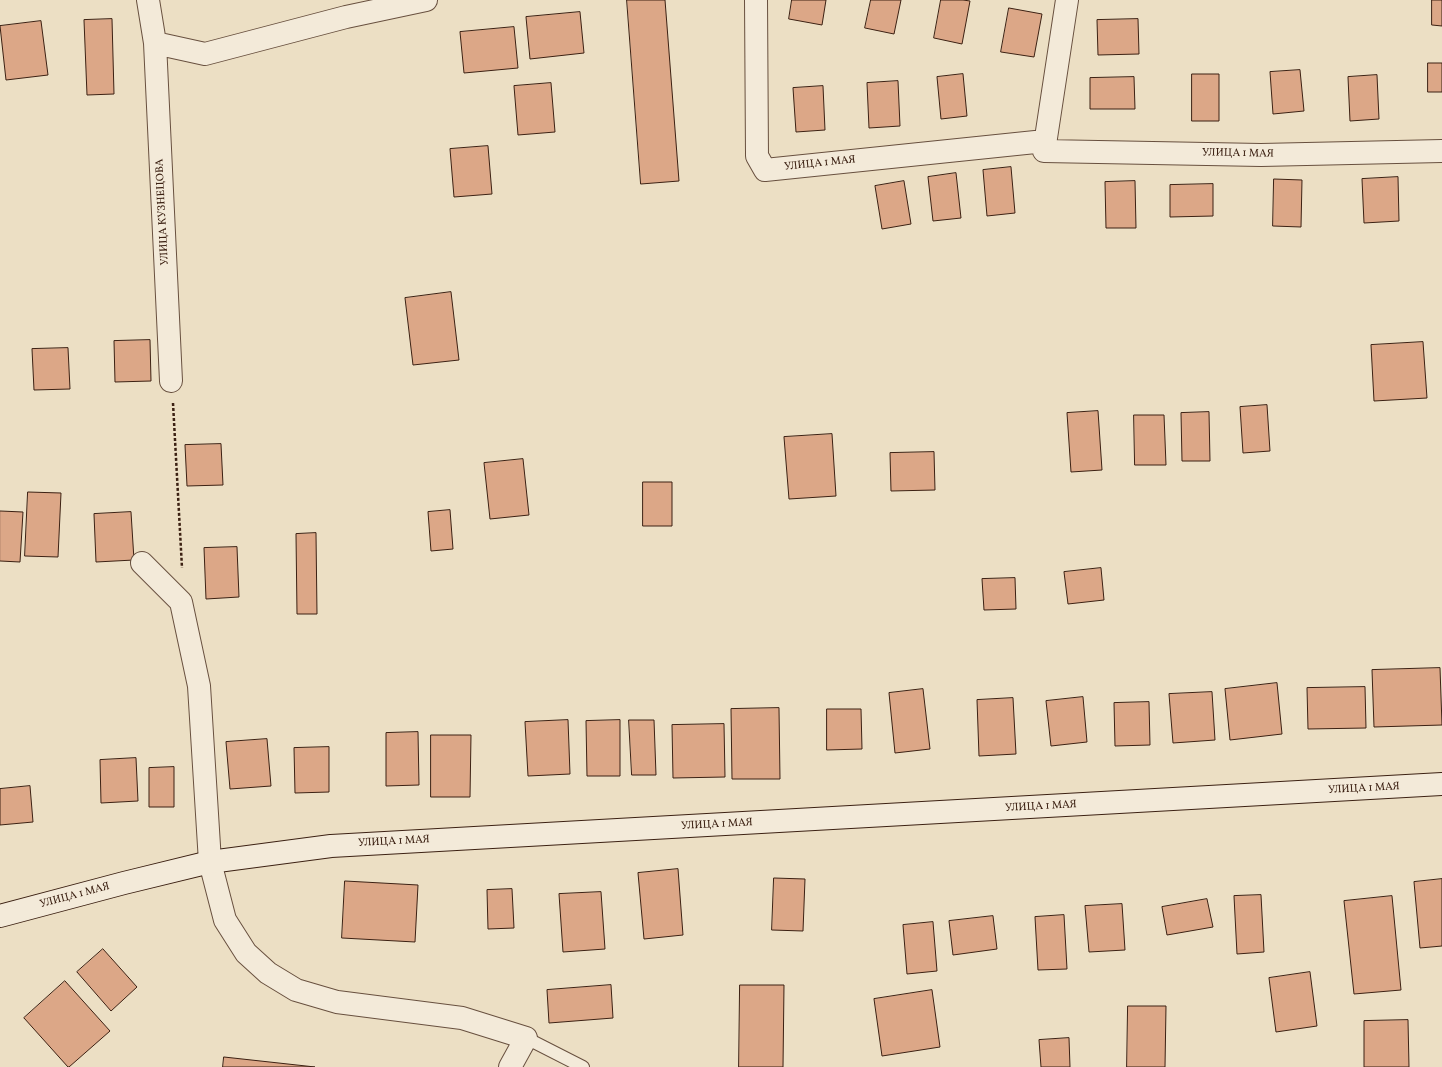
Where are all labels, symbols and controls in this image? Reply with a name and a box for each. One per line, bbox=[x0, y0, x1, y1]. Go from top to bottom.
street label: УЛИЦА 1 МАЯ bbox=[1202, 147, 1274, 161]
street label: УЛИЦА 1 МАЯ bbox=[784, 154, 856, 174]
street label: УЛИЦА КУЗНЕЦОВА bbox=[154, 158, 172, 266]
street label: УЛИЦА 1 МАЯ bbox=[1328, 781, 1400, 797]
street label: УЛИЦА 1 МАЯ bbox=[1005, 799, 1077, 815]
street label: УЛИЦА 1 МАЯ bbox=[681, 817, 753, 833]
street label: УЛИЦА 1 МАЯ bbox=[358, 834, 430, 850]
street label: УЛИЦА 1 МАЯ bbox=[39, 880, 111, 912]

